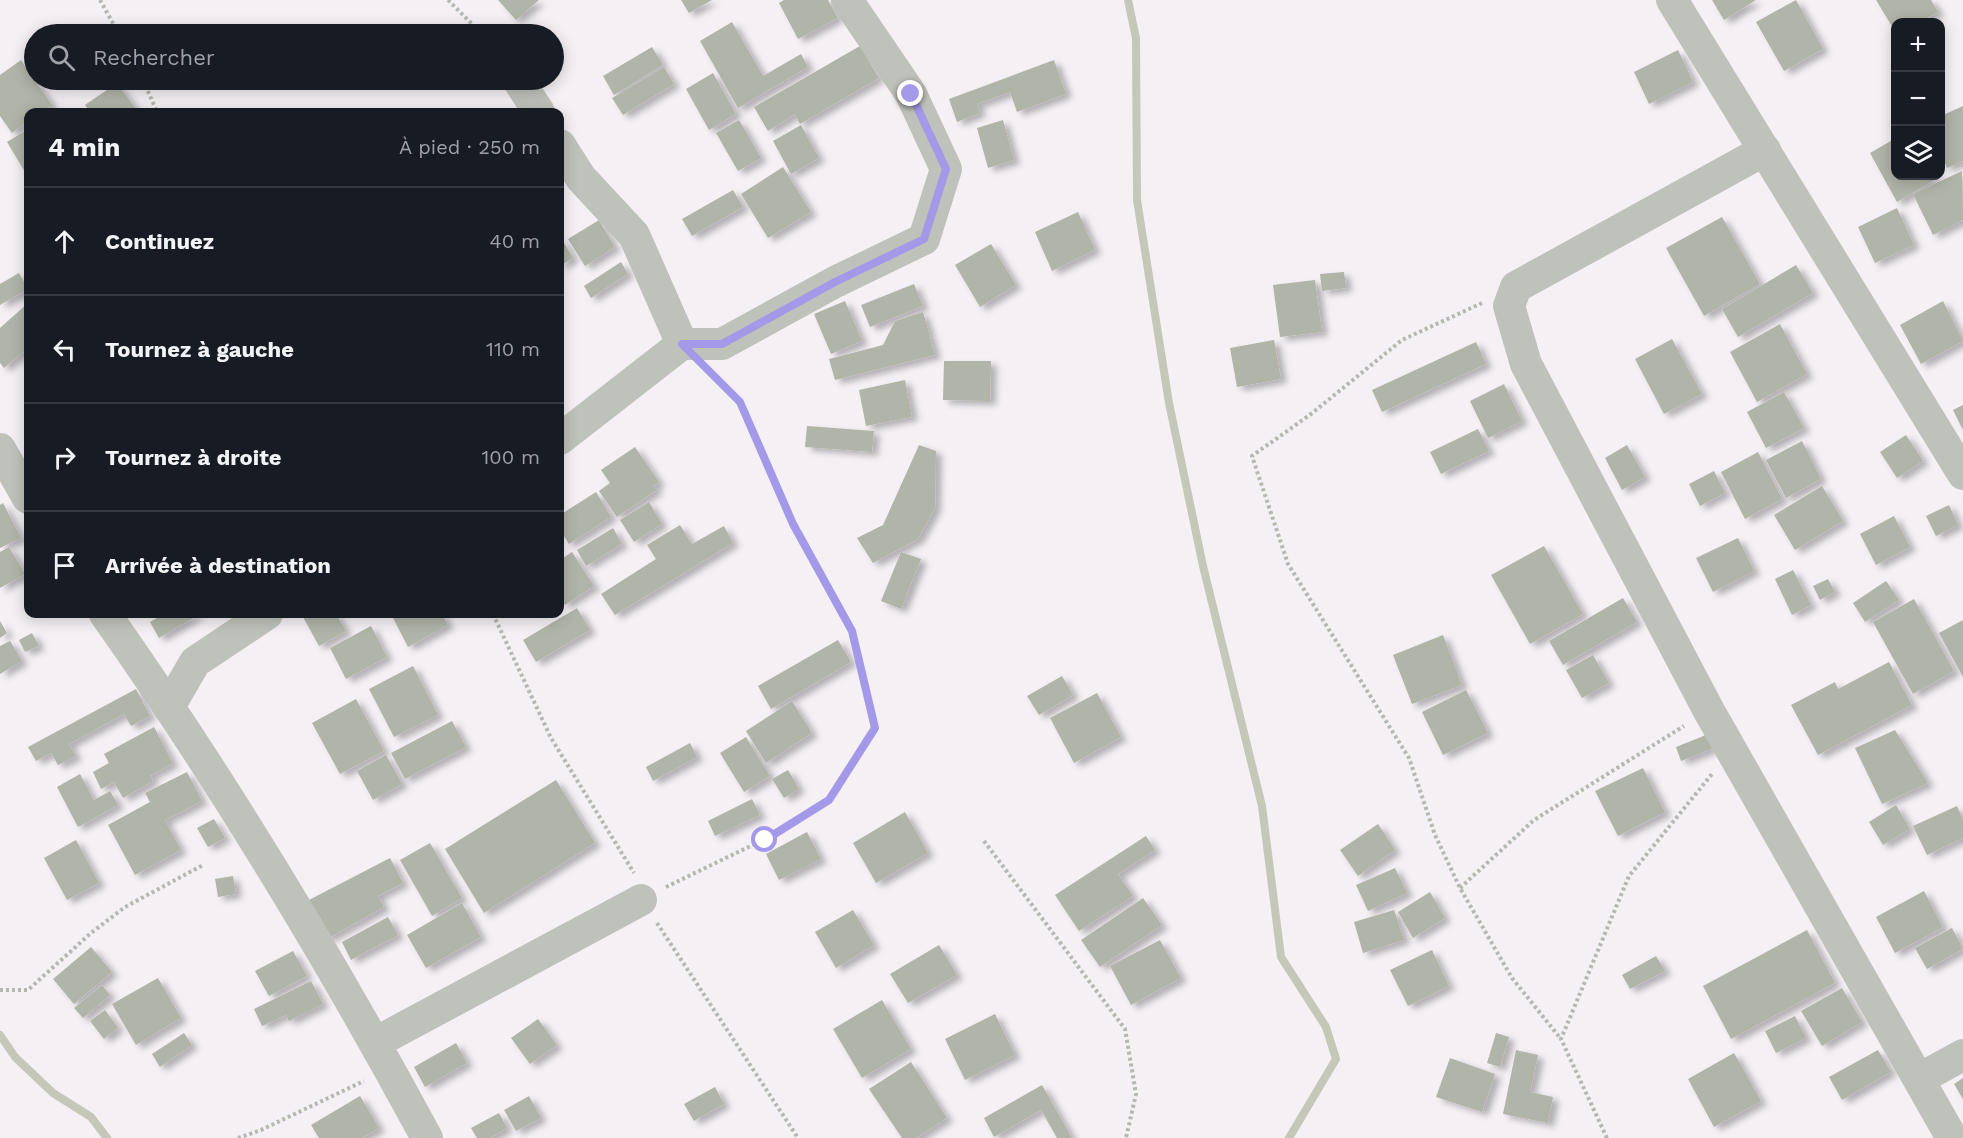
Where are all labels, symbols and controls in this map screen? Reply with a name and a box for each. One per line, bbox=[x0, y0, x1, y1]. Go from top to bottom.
map controls bbox=[1891, 18, 1945, 180]
button: + bbox=[1891, 18, 1945, 72]
search box bbox=[24, 24, 564, 90]
icon: search bbox=[45, 41, 78, 74]
text: Rechercher bbox=[93, 45, 215, 70]
button: − bbox=[1891, 72, 1945, 126]
route end bbox=[897, 80, 923, 106]
button: layers bbox=[1891, 126, 1945, 180]
text: 4 min bbox=[48, 132, 120, 162]
text: À pied · 250 m bbox=[399, 135, 540, 159]
icon: ahead bbox=[48, 225, 81, 258]
text: Continuez bbox=[105, 229, 214, 254]
text: 40 m bbox=[489, 229, 540, 253]
icon: left bbox=[48, 333, 81, 366]
text: Tournez à gauche bbox=[105, 337, 294, 362]
text: 110 m bbox=[486, 337, 540, 361]
icon: right bbox=[48, 441, 81, 474]
text: Tournez à droite bbox=[105, 445, 282, 470]
text: 100 m bbox=[481, 445, 540, 469]
icon: arrive bbox=[48, 549, 81, 582]
text: Arrivée à destination bbox=[105, 553, 331, 578]
route start bbox=[751, 826, 777, 852]

